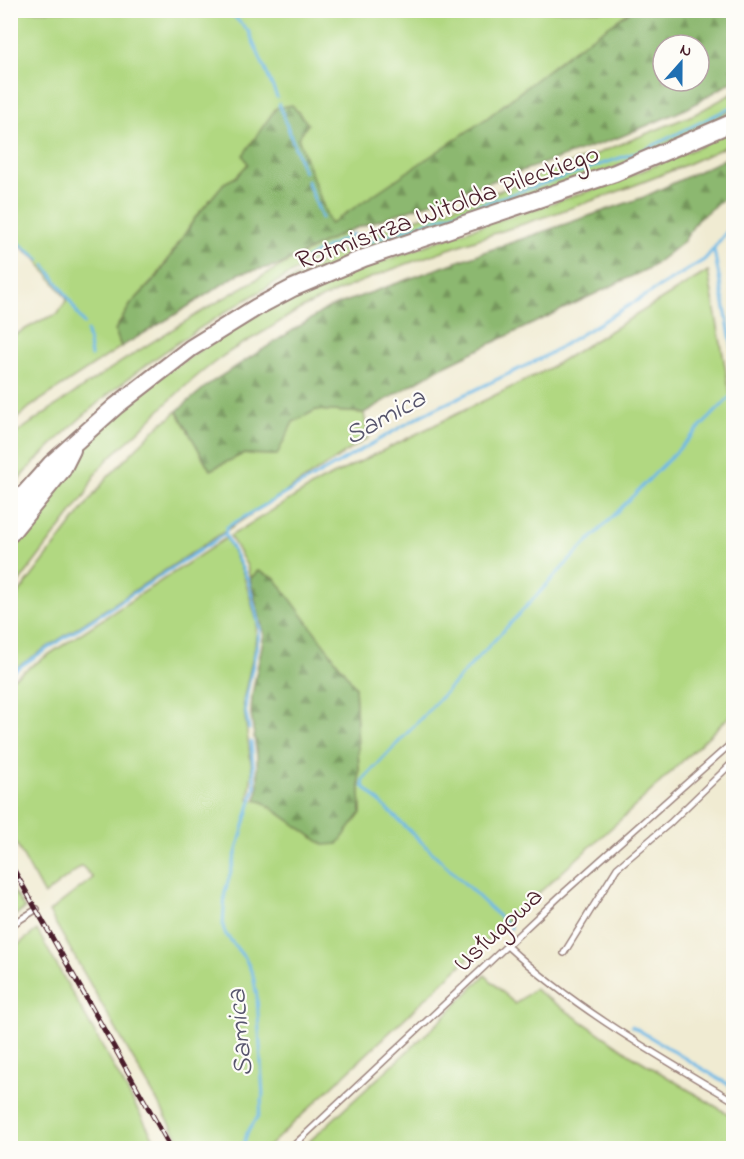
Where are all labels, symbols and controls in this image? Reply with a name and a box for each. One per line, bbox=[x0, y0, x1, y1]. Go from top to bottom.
north arrow bbox=[651, 33, 711, 93]
text: N bbox=[676, 38, 695, 64]
street label: Rotmistrza Witolda Pileckiego bbox=[291, 135, 605, 282]
water label: Samica bbox=[338, 379, 435, 457]
street label: Usługowa bbox=[445, 879, 553, 983]
water label: Samica bbox=[217, 986, 266, 1078]

